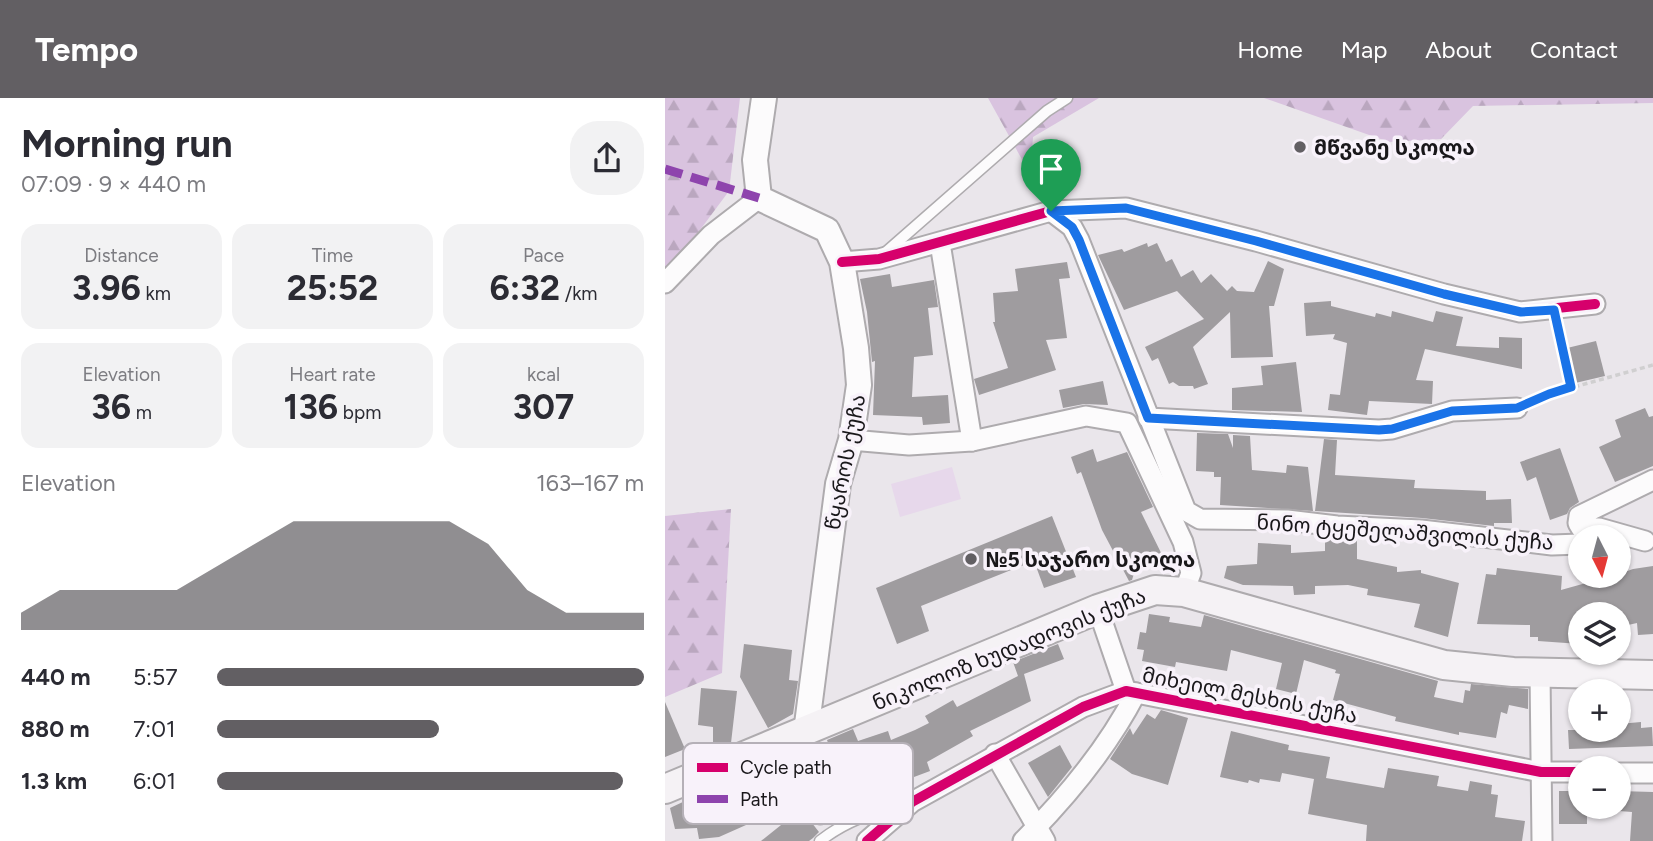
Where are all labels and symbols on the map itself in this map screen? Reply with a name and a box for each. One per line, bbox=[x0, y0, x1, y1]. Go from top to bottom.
place label: მწვანე სკოლა bbox=[1314, 135, 1475, 161]
pin bbox=[1021, 139, 1081, 211]
marker: მწვანე სკოლა bbox=[1292, 139, 1308, 155]
street label: წყაროს ქუჩა bbox=[820, 392, 870, 532]
street label: ნინო ტყეშელაშვილის ქუჩა bbox=[1256, 509, 1554, 556]
north arrow bbox=[1568, 525, 1631, 588]
place label: №5 საჯარო სკოლა bbox=[985, 547, 1195, 573]
marker: №5 საჯარო სკოლა bbox=[963, 551, 979, 567]
street label: ნიკოლოზ ხუდადოვის ქუჩა bbox=[869, 583, 1150, 716]
street label: მიხეილ მესხის ქუჩა bbox=[1140, 662, 1360, 729]
legend bbox=[683, 743, 913, 824]
text: Cycle path bbox=[740, 756, 832, 779]
text: Path bbox=[740, 788, 778, 811]

